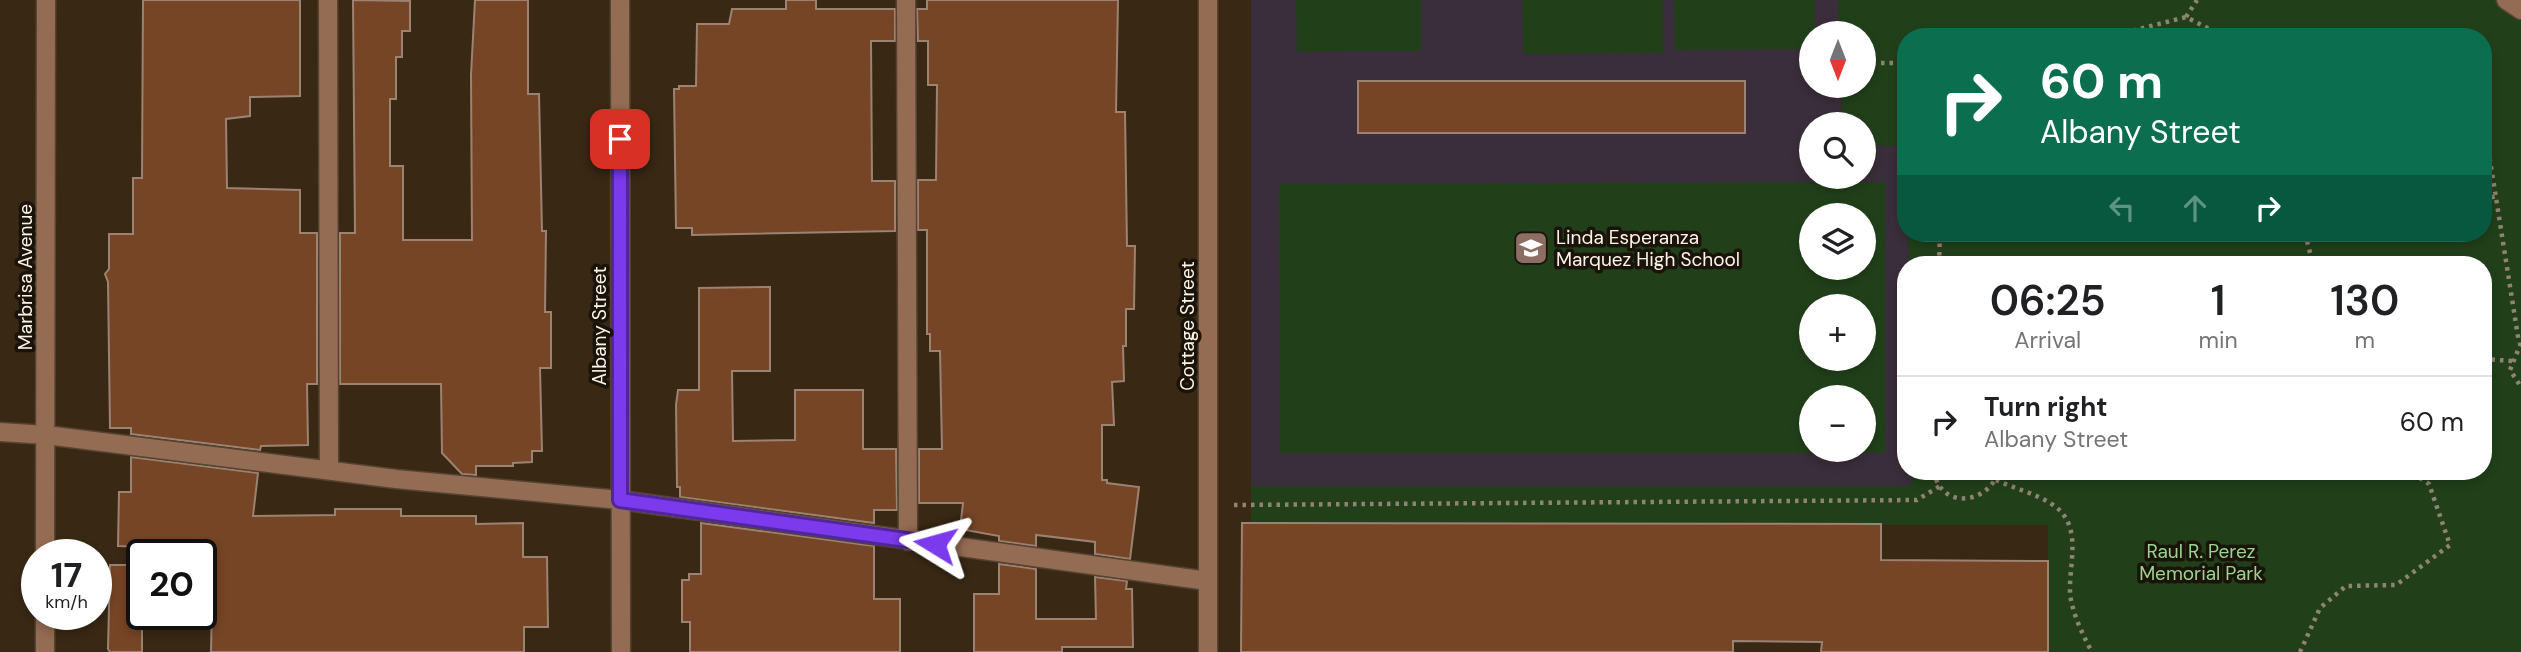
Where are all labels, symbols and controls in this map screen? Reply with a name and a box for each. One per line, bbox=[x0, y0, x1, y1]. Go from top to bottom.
north arrow bbox=[1799, 21, 1876, 98]
map controls bbox=[1799, 21, 1876, 462]
text: 60 m bbox=[2040, 49, 2163, 113]
icon: right bbox=[1925, 56, 2016, 147]
pin bbox=[590, 109, 650, 169]
text: Albany Street bbox=[2040, 111, 2241, 153]
button: search bbox=[1799, 112, 1876, 189]
icon: arrive bbox=[601, 120, 639, 158]
icon: left bbox=[2103, 189, 2141, 227]
icon: ahead bbox=[2176, 189, 2214, 227]
icon: right bbox=[2249, 189, 2287, 227]
button: layers bbox=[1799, 203, 1876, 280]
street label: Marbrisa Avenue bbox=[13, 204, 38, 350]
place label: Linda Esperanza Marquez High School bbox=[1556, 225, 1740, 272]
school or university icon: Linda Esperanza Marquez High School bbox=[1512, 229, 1550, 267]
street label: Cottage Street bbox=[1175, 261, 1200, 391]
street label: Albany Street bbox=[587, 266, 612, 386]
text: 06:25 bbox=[1990, 273, 2106, 328]
text: 1 bbox=[2211, 273, 2225, 328]
text: 130 bbox=[2330, 273, 2399, 328]
button: + bbox=[1799, 294, 1876, 371]
text: Arrival bbox=[2014, 325, 2081, 355]
text: min bbox=[2198, 325, 2238, 355]
text: m bbox=[2355, 325, 2375, 355]
button: − bbox=[1799, 385, 1876, 462]
text: Turn right bbox=[1984, 390, 2108, 424]
icon: right bbox=[1925, 403, 1963, 441]
text: 60 m bbox=[2400, 405, 2464, 439]
text: Albany Street bbox=[1984, 424, 2128, 454]
position arrow bbox=[898, 507, 972, 581]
speed limit sign: 20 bbox=[126, 539, 217, 630]
park label: Raul R. Perez Memorial Park bbox=[2139, 539, 2263, 586]
text: 17 bbox=[51, 552, 82, 598]
text: km/h bbox=[45, 590, 88, 614]

